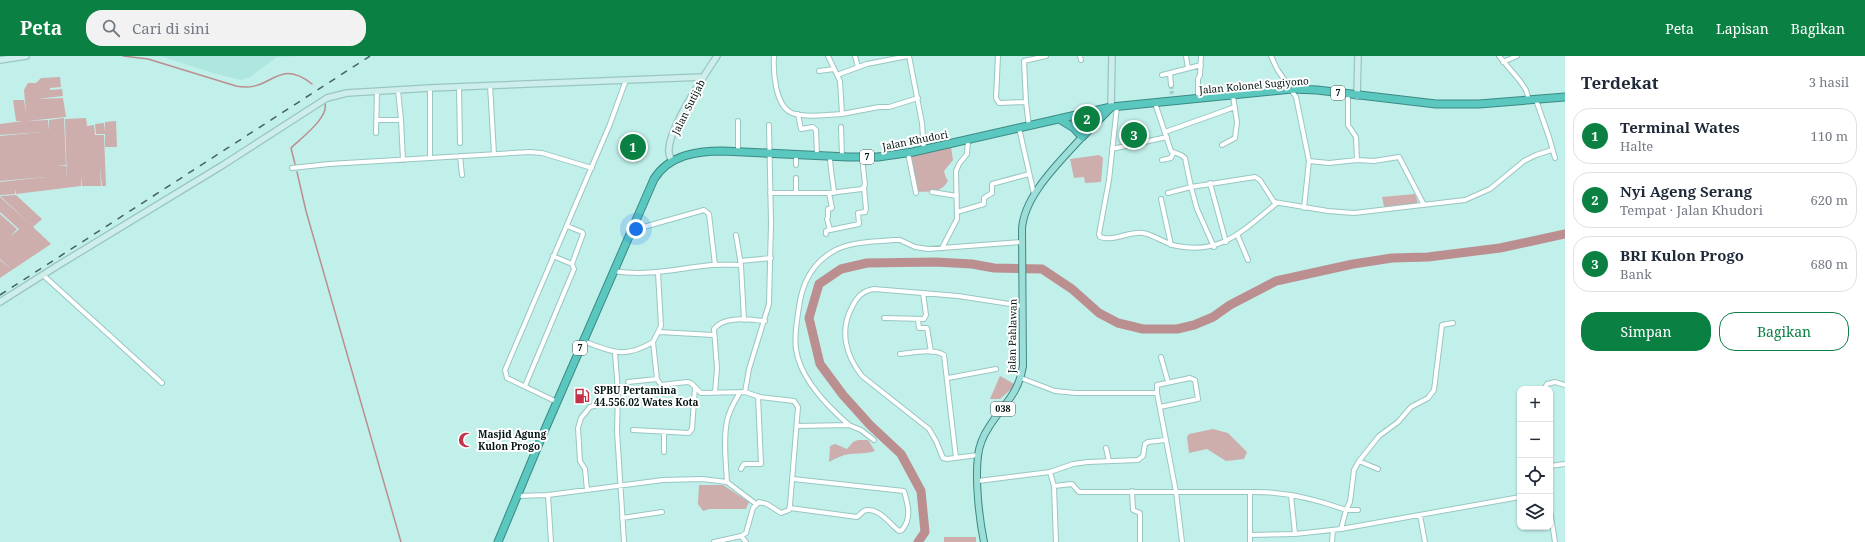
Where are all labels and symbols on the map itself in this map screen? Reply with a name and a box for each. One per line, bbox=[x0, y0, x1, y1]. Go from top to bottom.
street label: Jalan Kolonel Sugiyono bbox=[1198, 73, 1310, 97]
street label: Jalan Sutijab bbox=[668, 77, 708, 138]
road number: 7 bbox=[1331, 86, 1345, 100]
pin: 2 bbox=[1074, 104, 1100, 134]
pin: 3 bbox=[1121, 120, 1147, 150]
street label: Jalan Khudori bbox=[880, 127, 950, 153]
pin: 1 bbox=[620, 132, 646, 162]
road number: 7 bbox=[860, 150, 874, 164]
your location bbox=[626, 219, 646, 239]
street label: Jalan Pahlawan bbox=[1004, 298, 1020, 374]
road number: 7 bbox=[573, 341, 587, 355]
place label: SPBU Pertamina 44.556.02 Wates Kota bbox=[594, 383, 699, 409]
fuel station icon: SPBU Pertamina 44.556.02 Wates Kota bbox=[573, 387, 591, 405]
road number: 038 bbox=[991, 402, 1015, 416]
place label: Masjid Agung Kulon Progo bbox=[478, 427, 547, 453]
mosque icon: Masjid Agung Kulon Progo bbox=[457, 431, 475, 449]

